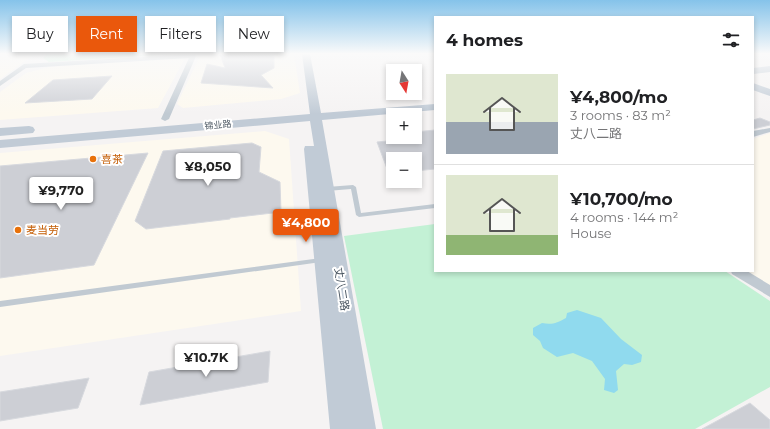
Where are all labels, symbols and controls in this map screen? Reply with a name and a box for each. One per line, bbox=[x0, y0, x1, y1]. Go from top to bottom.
chip: Buy bbox=[12, 16, 68, 52]
chip: Rent bbox=[76, 16, 137, 52]
chip: Filters bbox=[145, 16, 216, 52]
chip: New bbox=[224, 16, 284, 52]
icon: filters bbox=[720, 29, 742, 51]
text: 4 homes bbox=[446, 30, 523, 50]
north arrow bbox=[386, 64, 422, 100]
map controls bbox=[386, 64, 422, 188]
text: ¥4,800/mo bbox=[570, 87, 668, 107]
icon: home bbox=[478, 90, 526, 138]
text: 3 rooms · 83 m² bbox=[570, 107, 671, 123]
button: + bbox=[386, 108, 422, 144]
street label: 锦业路 bbox=[204, 118, 232, 131]
text: 丈八二路 bbox=[570, 125, 622, 141]
place label: 喜茶 bbox=[101, 152, 123, 166]
button: − bbox=[386, 152, 422, 188]
pin: ¥8,050 bbox=[175, 153, 241, 187]
marker: 喜茶 bbox=[88, 154, 98, 164]
text: ¥8,050 bbox=[185, 158, 231, 174]
pin: ¥9,770 bbox=[28, 177, 94, 211]
text: ¥9,770 bbox=[38, 182, 84, 198]
text: ¥10,700/mo bbox=[570, 189, 673, 209]
icon: home bbox=[478, 191, 526, 239]
pin: ¥4,800 bbox=[273, 209, 339, 243]
text: 4 rooms · 144 m² bbox=[570, 209, 678, 225]
text: ¥4,800 bbox=[282, 214, 330, 230]
place label: 麦当劳 bbox=[26, 223, 59, 237]
marker: 麦当劳 bbox=[13, 225, 23, 235]
text: House bbox=[570, 225, 612, 241]
street label: 丈八二路 bbox=[332, 266, 352, 312]
pin: ¥10.7K bbox=[173, 344, 239, 378]
text: ¥10.7K bbox=[184, 349, 228, 365]

